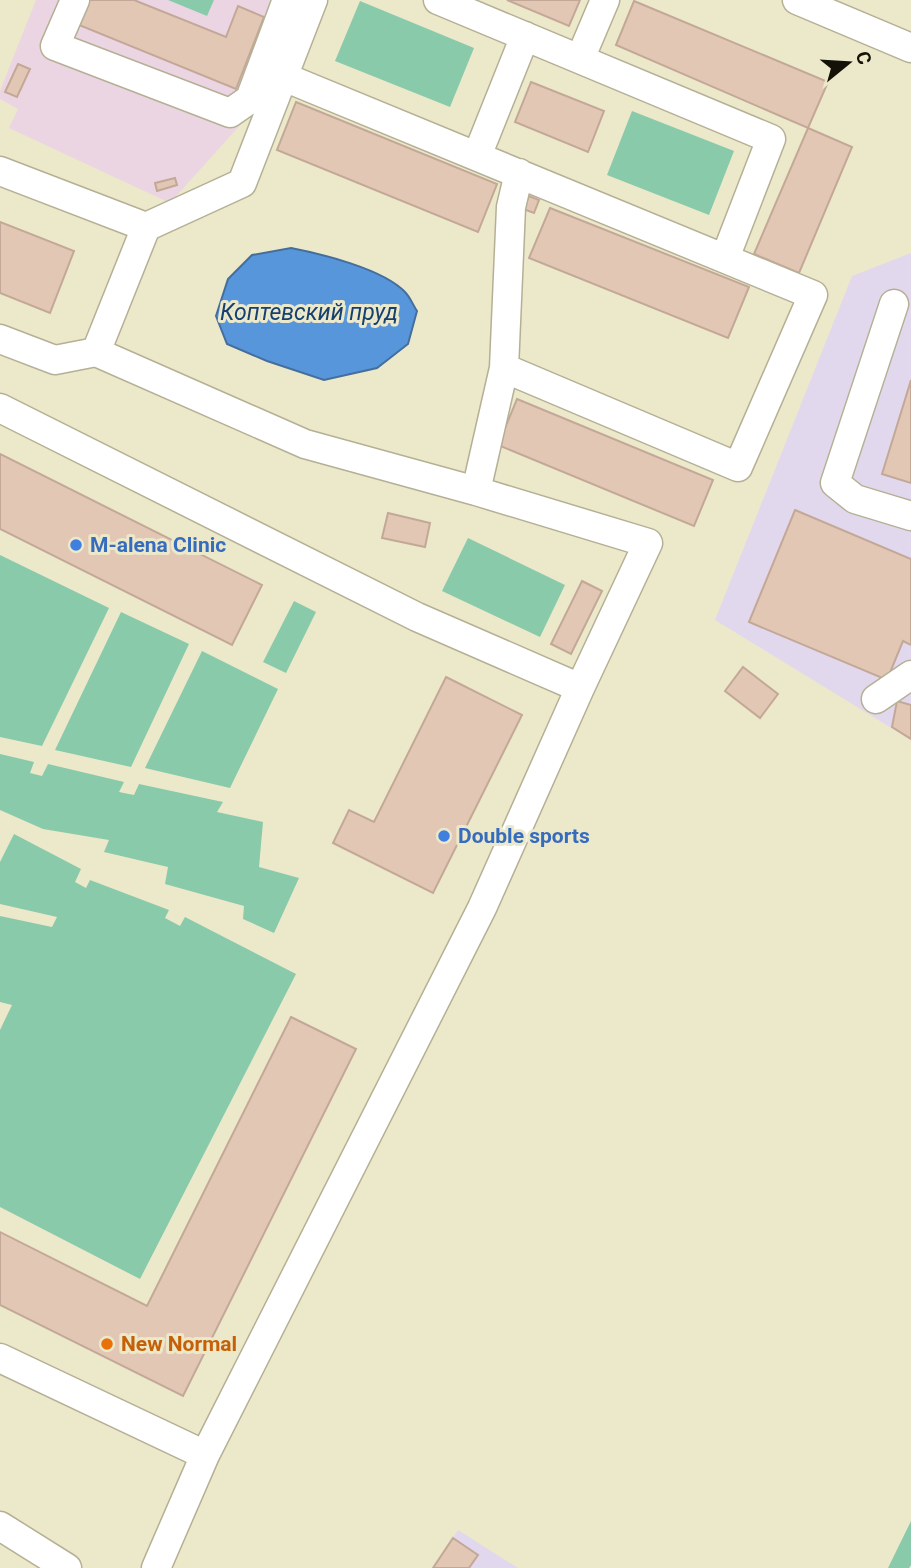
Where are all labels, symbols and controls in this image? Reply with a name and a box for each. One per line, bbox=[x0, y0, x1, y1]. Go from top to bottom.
north arrow bbox=[813, 28, 883, 98]
text: С bbox=[851, 48, 877, 67]
water label: Коптевский пруд bbox=[220, 299, 398, 326]
place label: M-alena Clinic bbox=[90, 533, 226, 557]
marker: M-alena Clinic bbox=[68, 537, 84, 553]
place label: Double sports bbox=[458, 824, 590, 848]
marker: Double sports bbox=[436, 828, 452, 844]
place label: New Normal bbox=[121, 1332, 237, 1356]
marker: New Normal bbox=[99, 1336, 115, 1352]

